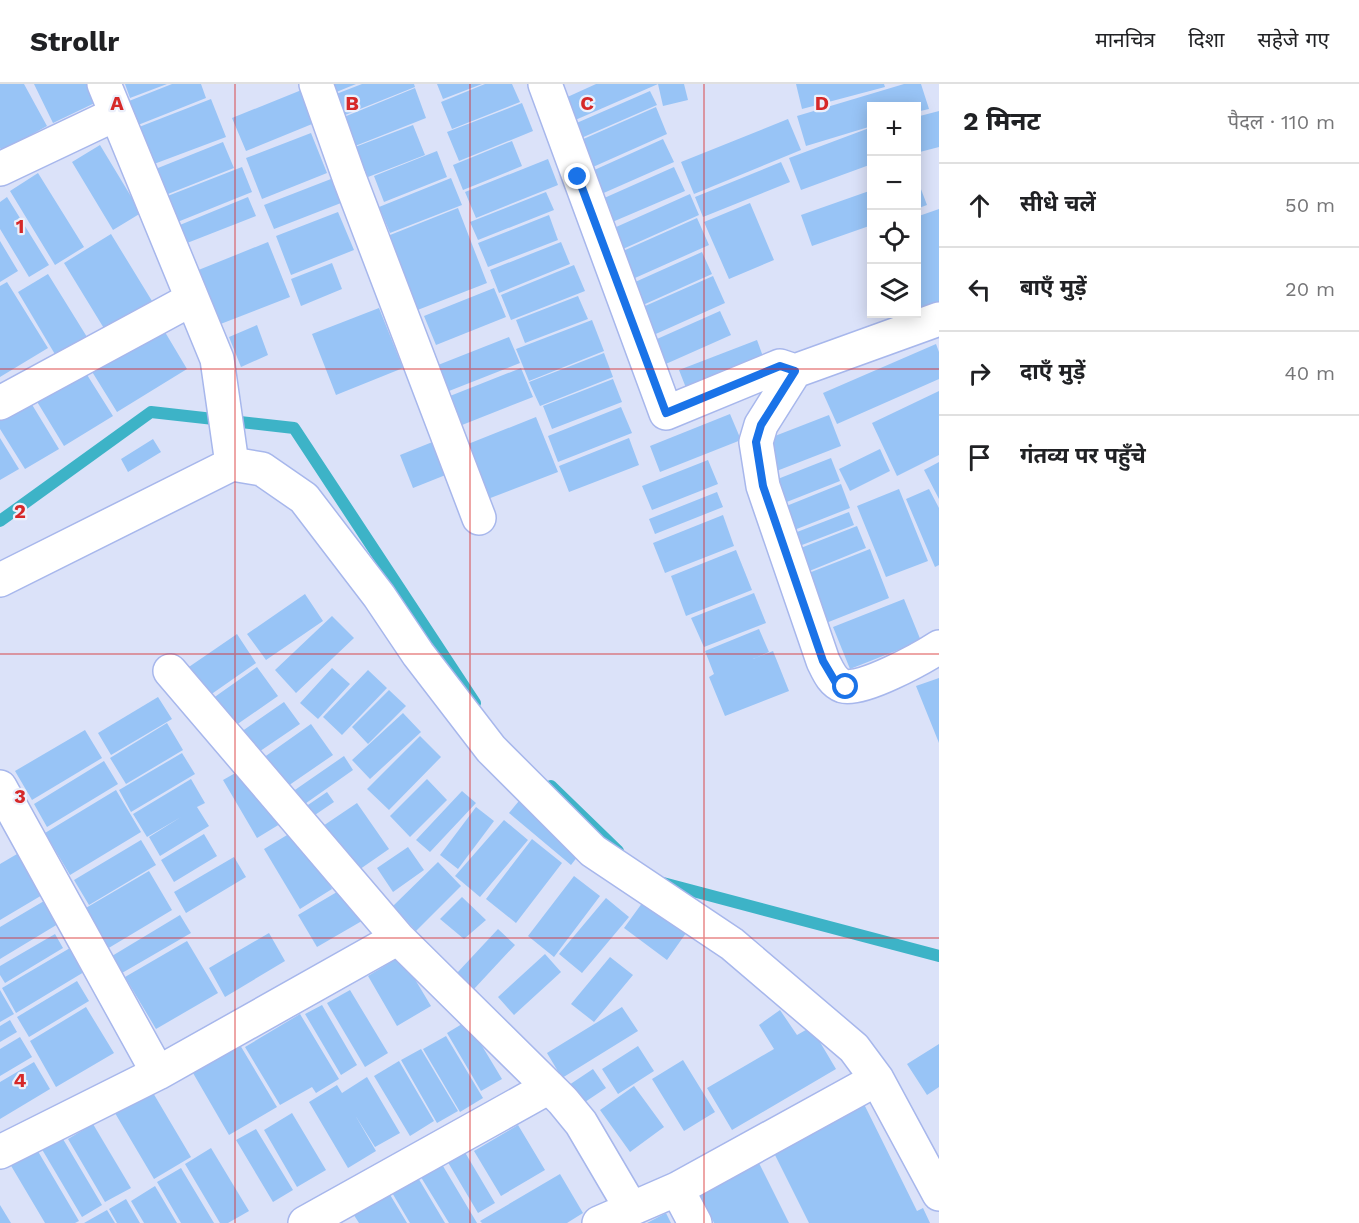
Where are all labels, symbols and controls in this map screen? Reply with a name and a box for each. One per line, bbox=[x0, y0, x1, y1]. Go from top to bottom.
text: Strollr bbox=[30, 25, 119, 58]
text: मानचित्र bbox=[1095, 27, 1155, 52]
text: दिशा bbox=[1188, 27, 1224, 52]
text: सहेजे गए bbox=[1257, 27, 1329, 52]
text: A bbox=[110, 91, 124, 115]
text: B bbox=[345, 91, 359, 115]
text: C bbox=[580, 91, 594, 115]
text: D bbox=[815, 91, 829, 115]
map controls bbox=[867, 102, 921, 318]
button: + bbox=[867, 102, 921, 156]
text: 2 मिनट bbox=[963, 106, 1041, 136]
text: पैदल · 110 m bbox=[1228, 110, 1335, 134]
button: − bbox=[867, 156, 921, 210]
route end bbox=[564, 163, 590, 189]
icon: ahead bbox=[963, 189, 996, 222]
text: सीधे चलें bbox=[1020, 191, 1096, 216]
text: 50 m bbox=[1285, 193, 1335, 217]
button: locate bbox=[867, 210, 921, 264]
text: 1 bbox=[16, 214, 24, 238]
button: layers bbox=[867, 264, 921, 318]
icon: left bbox=[963, 273, 996, 306]
text: बाएँ मुड़ें bbox=[1020, 275, 1087, 300]
text: 20 m bbox=[1285, 277, 1335, 301]
icon: right bbox=[963, 357, 996, 390]
text: दाएँ मुड़ें bbox=[1020, 359, 1085, 384]
text: 40 m bbox=[1284, 361, 1335, 385]
icon: arrive bbox=[963, 441, 996, 474]
text: गंतव्य पर पहुँचे bbox=[1020, 443, 1146, 468]
text: 2 bbox=[14, 499, 26, 523]
route start bbox=[832, 673, 858, 699]
text: 3 bbox=[14, 784, 26, 808]
text: 4 bbox=[14, 1068, 27, 1092]

